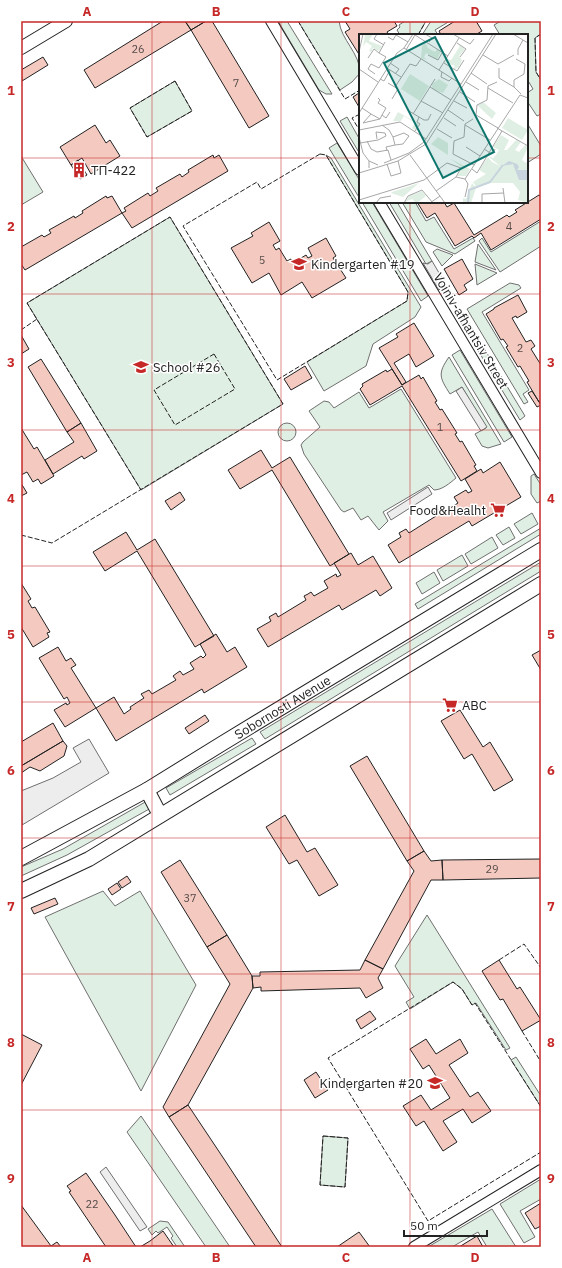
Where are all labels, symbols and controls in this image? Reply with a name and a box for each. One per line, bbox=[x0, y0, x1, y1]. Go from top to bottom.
text: A bbox=[83, 3, 92, 20]
text: B bbox=[212, 3, 221, 20]
text: C bbox=[342, 3, 351, 20]
text: D bbox=[470, 3, 480, 20]
inset map bbox=[359, 34, 528, 203]
house number: 26 bbox=[131, 42, 145, 56]
house number: 7 bbox=[233, 76, 239, 90]
text: 1 bbox=[7, 82, 15, 99]
text: 1 bbox=[547, 82, 555, 99]
building icon: ТП-422 bbox=[70, 161, 88, 179]
place label: ТП-422 bbox=[91, 162, 136, 179]
text: 2 bbox=[7, 218, 15, 235]
text: 2 bbox=[547, 218, 555, 235]
house number: 4 bbox=[506, 219, 513, 233]
house number: 5 bbox=[259, 253, 265, 267]
school or university icon: Kindergarten #19 bbox=[290, 255, 308, 273]
place label: Kindergarten #19 bbox=[311, 256, 415, 273]
street label: Voiniv-afhantsiv Street bbox=[430, 270, 512, 392]
house number: 2 bbox=[517, 341, 523, 355]
text: 3 bbox=[7, 354, 15, 371]
text: 3 bbox=[547, 354, 555, 371]
school or university icon: School #26 bbox=[132, 358, 150, 376]
place label: School #26 bbox=[153, 359, 221, 376]
house number: 1 bbox=[437, 420, 444, 434]
text: 4 bbox=[7, 490, 15, 507]
text: 4 bbox=[547, 490, 555, 507]
supermarket icon: Food&Healht bbox=[489, 501, 507, 519]
place label: Food&Healht bbox=[409, 502, 486, 519]
text: 5 bbox=[7, 626, 15, 643]
text: 5 bbox=[547, 626, 555, 643]
street label: Sobornosti Avenue bbox=[231, 671, 334, 743]
supermarket icon: АВС bbox=[441, 696, 459, 714]
place label: АВС bbox=[462, 697, 487, 714]
text: 6 bbox=[7, 762, 15, 779]
text: 6 bbox=[547, 762, 555, 779]
house number: 29 bbox=[485, 862, 499, 876]
house number: 37 bbox=[183, 891, 197, 905]
text: 7 bbox=[7, 898, 15, 915]
text: 7 bbox=[547, 898, 555, 915]
text: 8 bbox=[7, 1034, 15, 1051]
text: 8 bbox=[547, 1034, 555, 1051]
school or university icon: Kindergarten #20 bbox=[426, 1074, 444, 1092]
place label: Kindergarten #20 bbox=[319, 1075, 423, 1092]
text: 9 bbox=[7, 1170, 15, 1187]
text: 9 bbox=[547, 1170, 555, 1187]
house number: 22 bbox=[85, 1197, 99, 1211]
scale bar bbox=[404, 1212, 487, 1238]
text: 50 m bbox=[410, 1218, 438, 1233]
text: A bbox=[83, 1249, 92, 1266]
text: B bbox=[212, 1249, 221, 1266]
text: C bbox=[342, 1249, 351, 1266]
text: D bbox=[470, 1249, 480, 1266]

